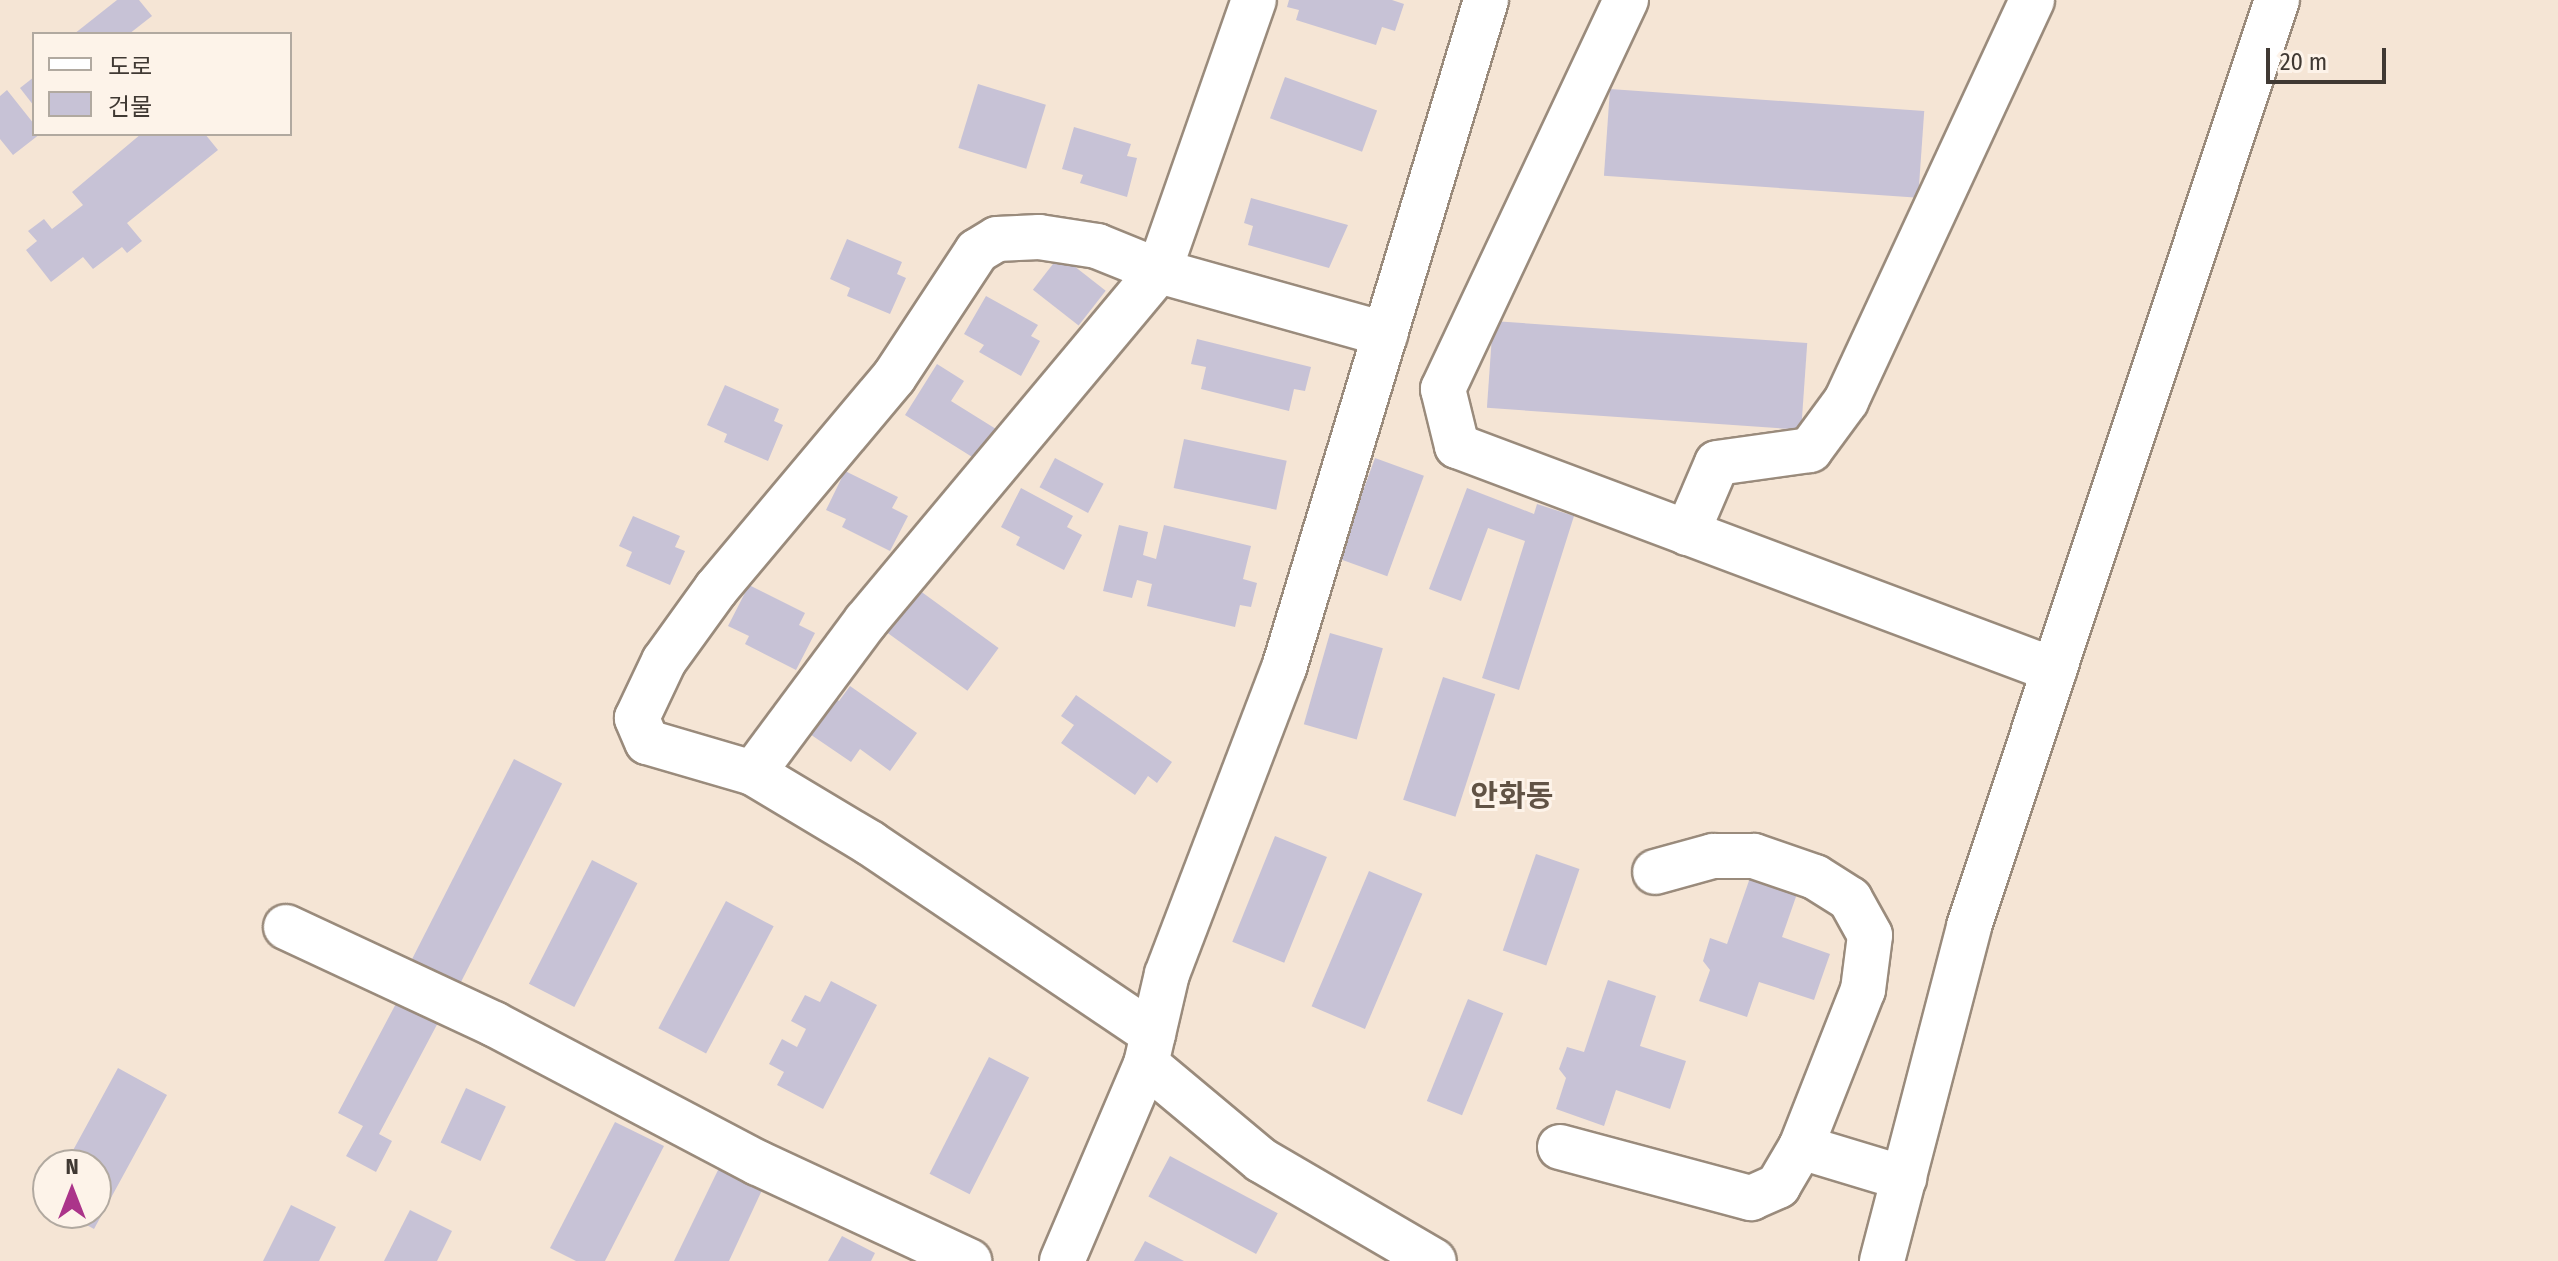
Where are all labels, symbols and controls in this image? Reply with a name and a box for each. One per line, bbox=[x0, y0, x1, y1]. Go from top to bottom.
legend bbox=[32, 32, 292, 136]
scale bar bbox=[2270, 32, 2390, 82]
text: 20 m bbox=[2280, 48, 2327, 76]
text: 도로 bbox=[108, 53, 152, 81]
text: 건물 bbox=[108, 93, 152, 121]
district label: 안화동 bbox=[1471, 778, 1553, 814]
north arrow bbox=[32, 1149, 112, 1229]
text: N bbox=[65, 1153, 79, 1180]

